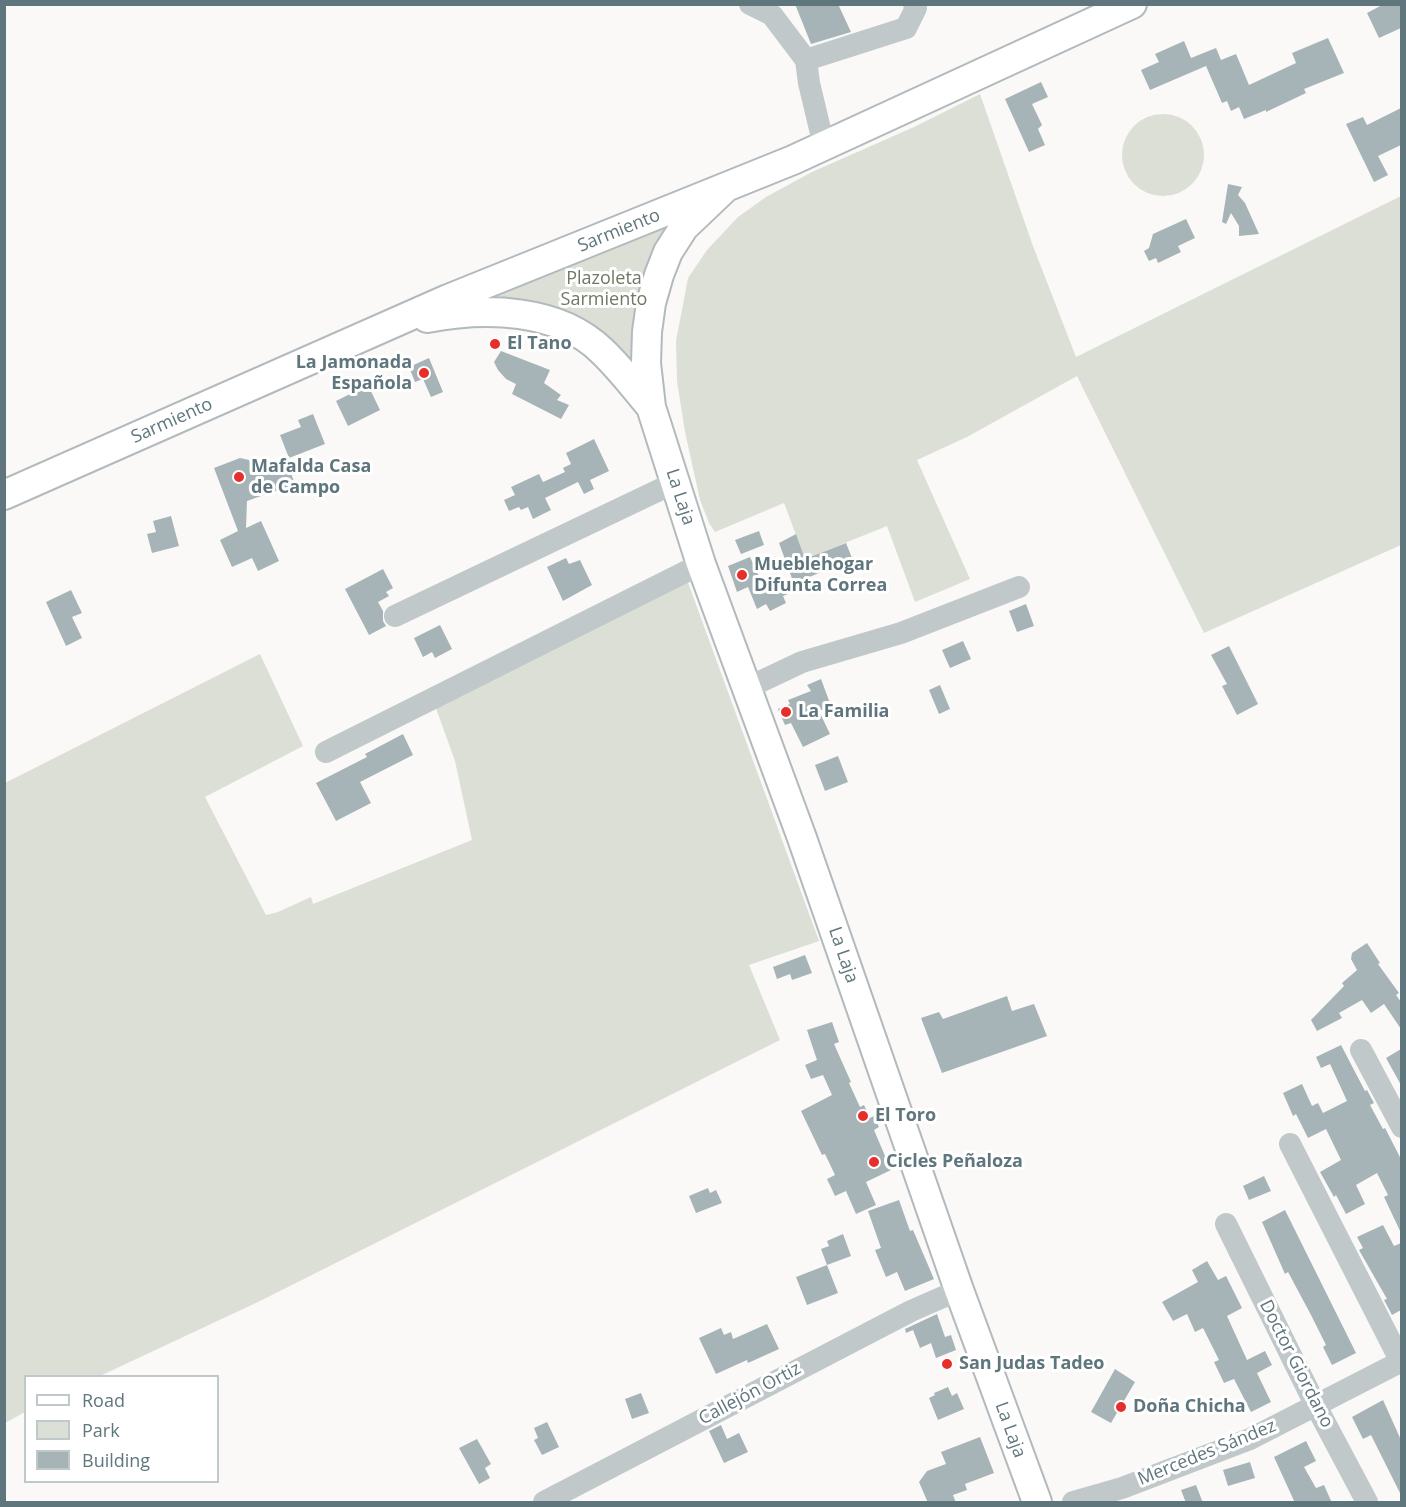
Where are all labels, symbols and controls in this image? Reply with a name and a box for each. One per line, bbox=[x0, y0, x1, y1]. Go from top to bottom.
street label: Sarmiento bbox=[575, 205, 663, 257]
park label: Plazoleta Sarmiento bbox=[561, 268, 647, 310]
place label: El Tano bbox=[507, 333, 572, 355]
marker: El Tano bbox=[488, 337, 502, 351]
place label: La Jamonada Española bbox=[296, 352, 412, 394]
marker: La Jamonada Española bbox=[417, 366, 431, 380]
street label: Sarmiento bbox=[128, 393, 216, 449]
place label: Mafalda Casa de Campo bbox=[251, 456, 371, 498]
street label: La Laja bbox=[661, 466, 699, 528]
marker: Mafalda Casa de Campo bbox=[232, 470, 246, 484]
place label: Mueblehogar Difunta Correa bbox=[754, 554, 887, 596]
marker: Mueblehogar Difunta Correa bbox=[735, 568, 749, 582]
place label: La Familia bbox=[798, 701, 889, 723]
marker: La Familia bbox=[779, 705, 793, 719]
street label: La Laja bbox=[823, 924, 863, 986]
place label: El Toro bbox=[875, 1105, 936, 1127]
marker: El Toro bbox=[856, 1109, 870, 1123]
place label: Cicles Peñaloza bbox=[886, 1151, 1023, 1173]
marker: Cicles Peñaloza bbox=[867, 1155, 881, 1169]
street label: Doctor Giordano bbox=[1254, 1297, 1338, 1431]
place label: San Judas Tadeo bbox=[959, 1353, 1104, 1375]
marker: San Judas Tadeo bbox=[940, 1357, 954, 1371]
street label: Callejón Ortiz bbox=[695, 1358, 805, 1430]
legend bbox=[24, 1375, 219, 1483]
text: Road bbox=[82, 1388, 125, 1412]
place label: Doña Chicha bbox=[1133, 1396, 1246, 1418]
street label: La Laja bbox=[990, 1399, 1030, 1461]
marker: Doña Chicha bbox=[1114, 1400, 1128, 1414]
street label: Mercedes Sández bbox=[1135, 1415, 1279, 1491]
text: Park bbox=[82, 1418, 120, 1442]
text: Building bbox=[82, 1448, 150, 1472]

